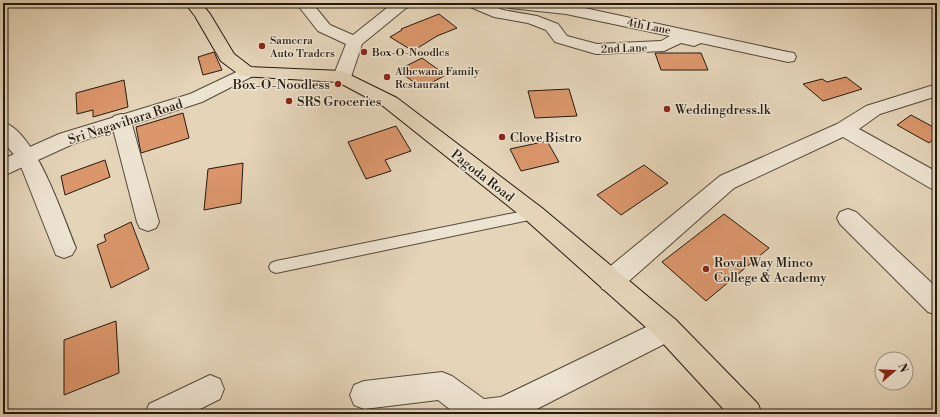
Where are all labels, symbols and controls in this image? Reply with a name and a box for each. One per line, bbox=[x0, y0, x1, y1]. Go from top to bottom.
street label: 4th Lane bbox=[626, 16, 672, 38]
place label: Sameera Auto Traders bbox=[269, 34, 335, 61]
marker: Sameera Auto Traders bbox=[257, 41, 267, 51]
street label: 2nd Lane bbox=[601, 41, 648, 57]
place label: Box-O-Noodles bbox=[371, 46, 450, 60]
marker: Box-O-Noodles bbox=[359, 47, 369, 57]
place label: Alhewana Family Restaurant bbox=[394, 65, 480, 92]
marker: Alhewana Family Restaurant bbox=[382, 72, 392, 82]
place label: Box-O-Noodless bbox=[232, 77, 330, 93]
marker: Box-O-Noodless bbox=[333, 79, 343, 89]
place label: SRS Groceries bbox=[297, 94, 382, 110]
street label: Sri Nagavihara Road bbox=[66, 96, 185, 148]
marker: SRS Groceries bbox=[284, 96, 294, 106]
place label: Weddingdress.lk bbox=[674, 102, 772, 118]
marker: Weddingdress.lk bbox=[662, 104, 672, 114]
place label: Clove Bistro bbox=[510, 130, 582, 146]
marker: Clove Bistro bbox=[497, 132, 507, 142]
street label: Pagoda Road bbox=[448, 146, 518, 206]
place label: Royal Way Minco College & Academy bbox=[714, 255, 827, 286]
marker: Royal Way Minco College & Academy bbox=[701, 264, 711, 274]
north arrow bbox=[874, 351, 914, 391]
text: N bbox=[894, 362, 911, 375]

